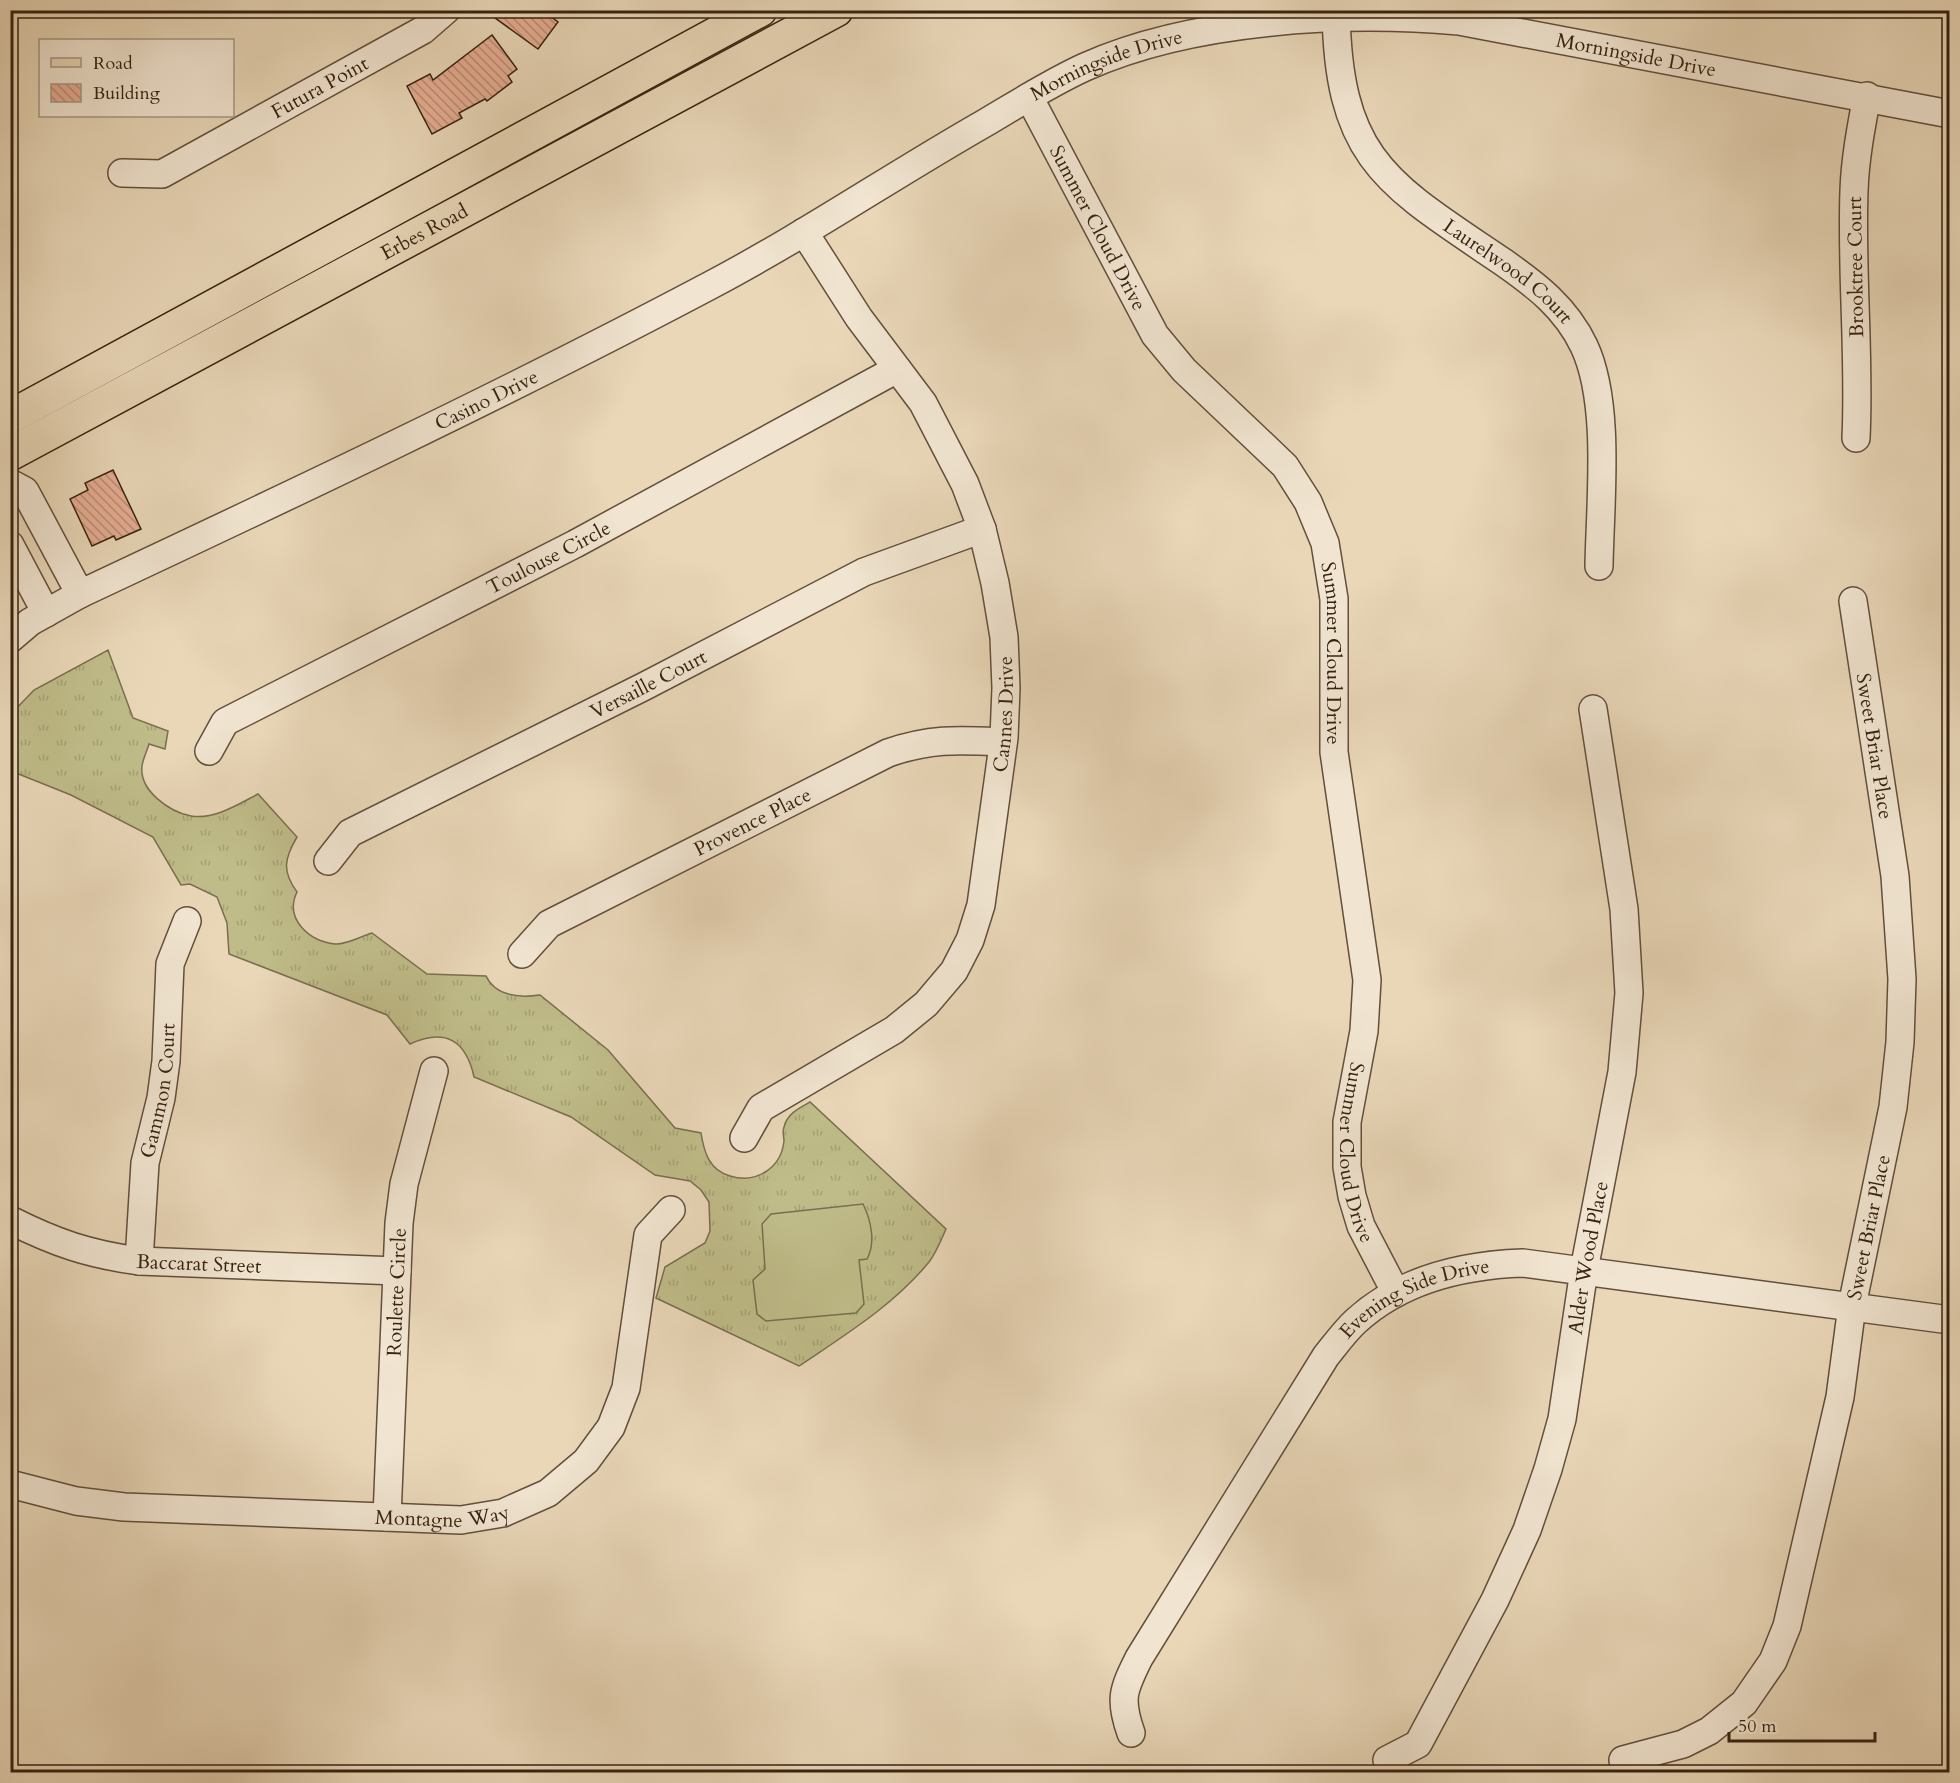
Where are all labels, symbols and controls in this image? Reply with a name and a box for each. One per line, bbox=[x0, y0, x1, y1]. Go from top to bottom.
street label: Morningside Drive bbox=[1025, 23, 1185, 107]
street label: Morningside Drive bbox=[1554, 27, 1718, 83]
legend bbox=[39, 39, 234, 117]
street label: Futura Point bbox=[266, 50, 374, 125]
text: Road bbox=[93, 51, 133, 76]
text: Building bbox=[93, 81, 161, 106]
street label: Summer Cloud Drive bbox=[1043, 141, 1153, 315]
street label: Brooktree Court bbox=[1841, 196, 1870, 338]
street label: Erbes Road bbox=[376, 197, 473, 266]
street label: Laurelwood Court bbox=[1438, 212, 1580, 330]
street label: Casino Drive bbox=[430, 363, 543, 437]
street label: Toulouse Circle bbox=[482, 514, 615, 601]
street label: Summer Cloud Drive bbox=[1314, 560, 1347, 745]
street label: Versaille Court bbox=[586, 643, 712, 725]
street label: Cannes Drive bbox=[986, 656, 1020, 774]
street label: Sweet Briar Place bbox=[1850, 671, 1899, 821]
street label: Provence Place bbox=[689, 781, 816, 863]
street label: Gammon Court bbox=[134, 1022, 182, 1161]
street label: Summer Cloud Drive bbox=[1333, 1060, 1380, 1247]
street label: Sweet Briar Place bbox=[1841, 1152, 1897, 1302]
street label: Alder Wood Place bbox=[1562, 1179, 1615, 1336]
street label: Roulette Circle bbox=[381, 1227, 413, 1357]
street label: Baccarat Street bbox=[136, 1248, 262, 1280]
street label: Evening Side Drive bbox=[1333, 1253, 1491, 1344]
street label: Montagne Way bbox=[375, 1499, 514, 1534]
scale bar bbox=[1729, 1705, 1874, 1743]
text: 50 m bbox=[1738, 1714, 1777, 1739]

